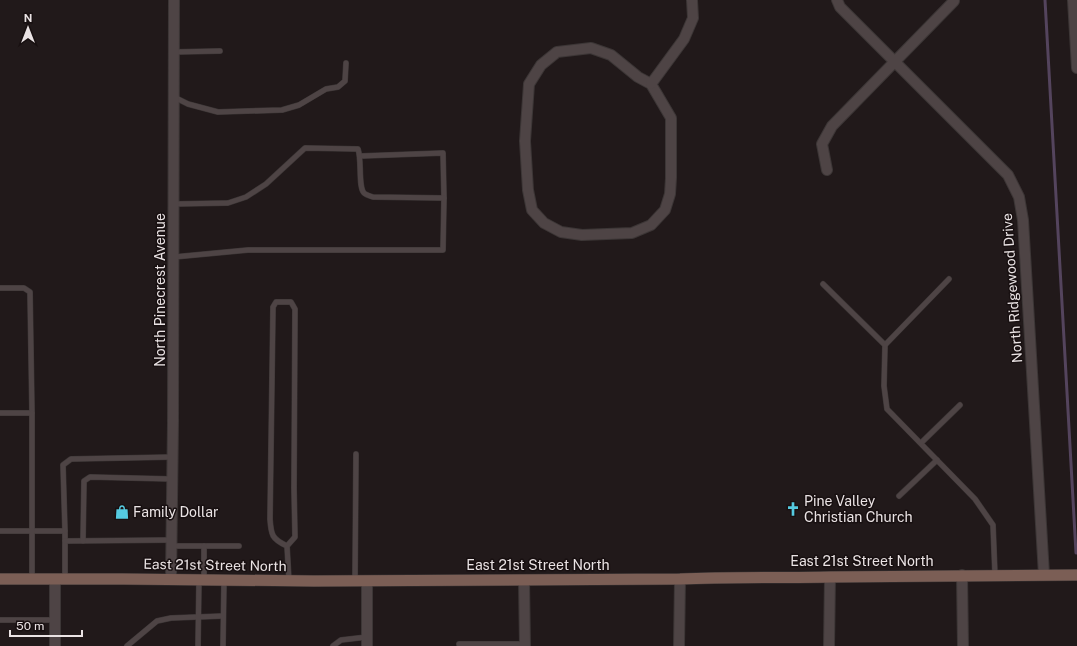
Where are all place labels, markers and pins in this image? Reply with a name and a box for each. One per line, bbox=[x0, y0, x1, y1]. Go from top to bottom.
place label: Pine Valley Christian Church bbox=[804, 493, 913, 525]
church icon: Pine Valley Christian Church bbox=[785, 501, 801, 517]
shop icon: Family Dollar bbox=[114, 504, 130, 520]
place label: Family Dollar bbox=[133, 504, 218, 520]

